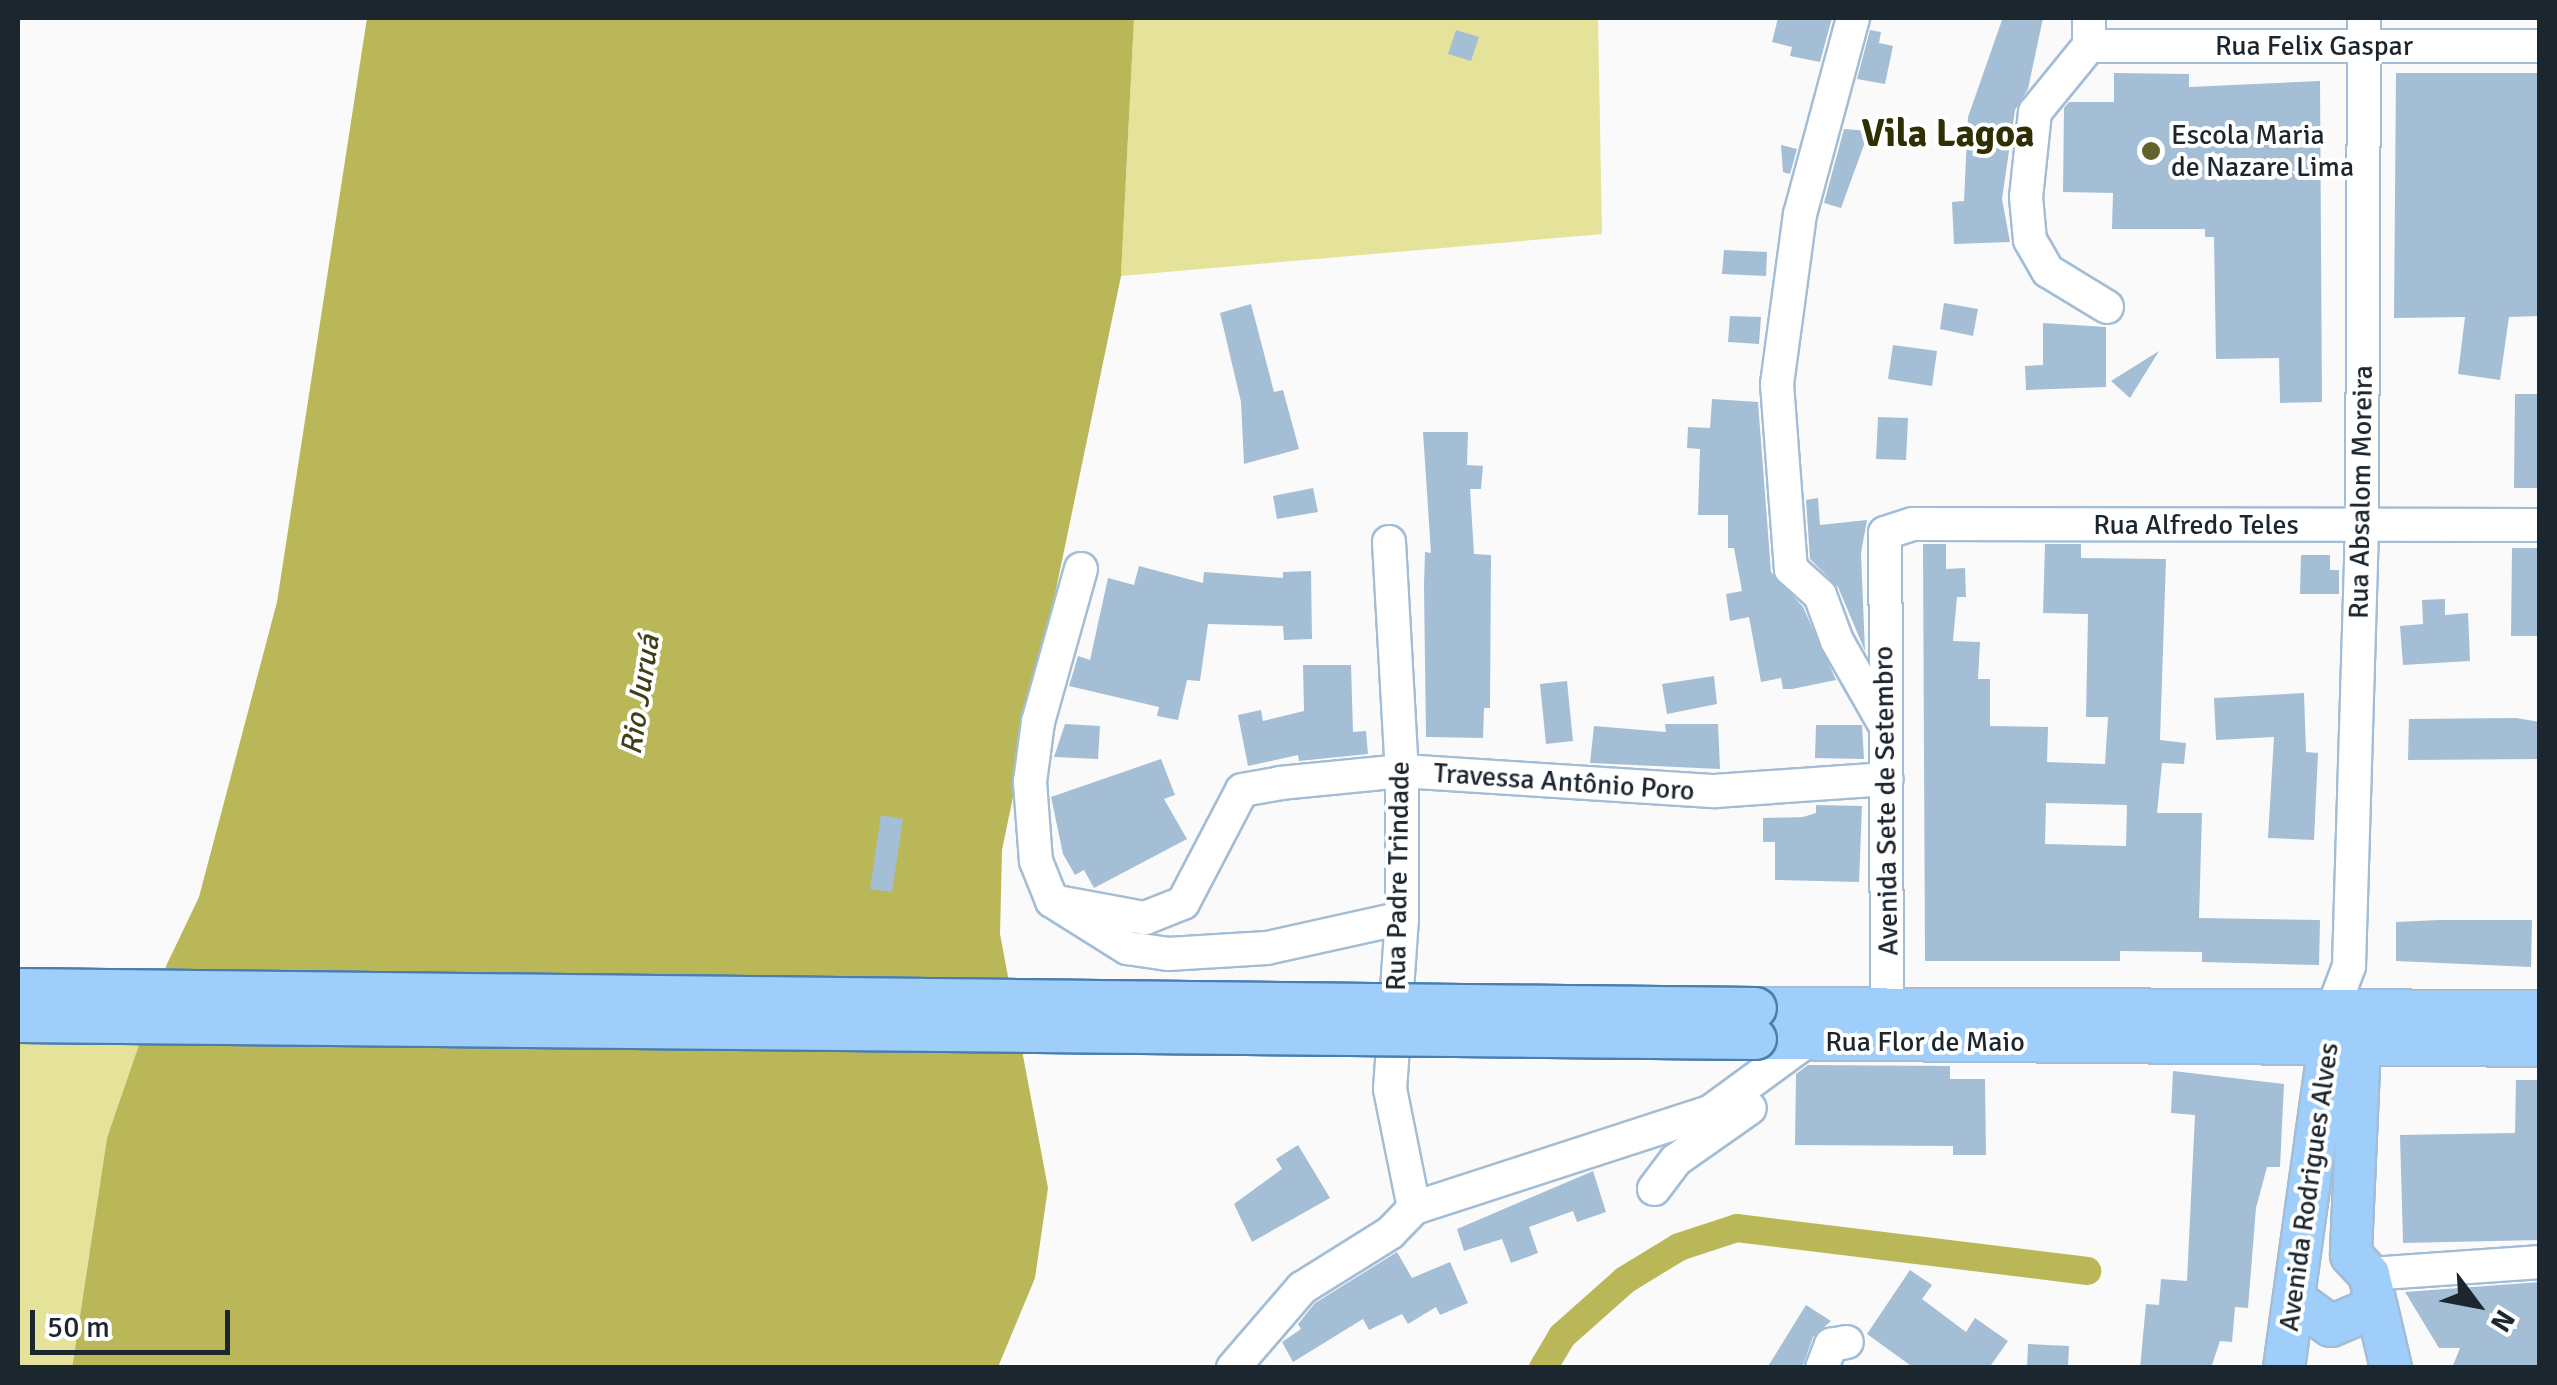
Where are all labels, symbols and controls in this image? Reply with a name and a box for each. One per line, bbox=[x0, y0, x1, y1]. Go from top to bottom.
street label: Rua Felix Gaspar bbox=[2215, 29, 2413, 63]
district label: Vila Lagoa bbox=[1861, 111, 2035, 157]
place label: Escola Maria de Nazare Lima bbox=[2171, 118, 2354, 184]
marker: Escola Maria de Nazare Lima bbox=[2140, 140, 2162, 162]
street label: Rua Absalom Moreira bbox=[2342, 365, 2380, 619]
street label: Rua Alfredo Teles bbox=[2093, 508, 2299, 542]
water label: Rio Juruá bbox=[614, 632, 668, 758]
street label: Avenida Sete de Setembro bbox=[1866, 646, 1906, 956]
street label: Travessa Antônio Poro bbox=[1432, 756, 1696, 808]
street label: Rua Padre Trindade bbox=[1379, 761, 1417, 991]
street label: Rua Flor de Maio bbox=[1825, 1025, 2025, 1059]
street label: Avenida Rodrigues Alves bbox=[2272, 1040, 2346, 1334]
north arrow bbox=[2427, 1255, 2527, 1355]
scale bar bbox=[35, 1290, 235, 1352]
text: N bbox=[2483, 1304, 2522, 1338]
text: 50 m bbox=[47, 1309, 110, 1346]

